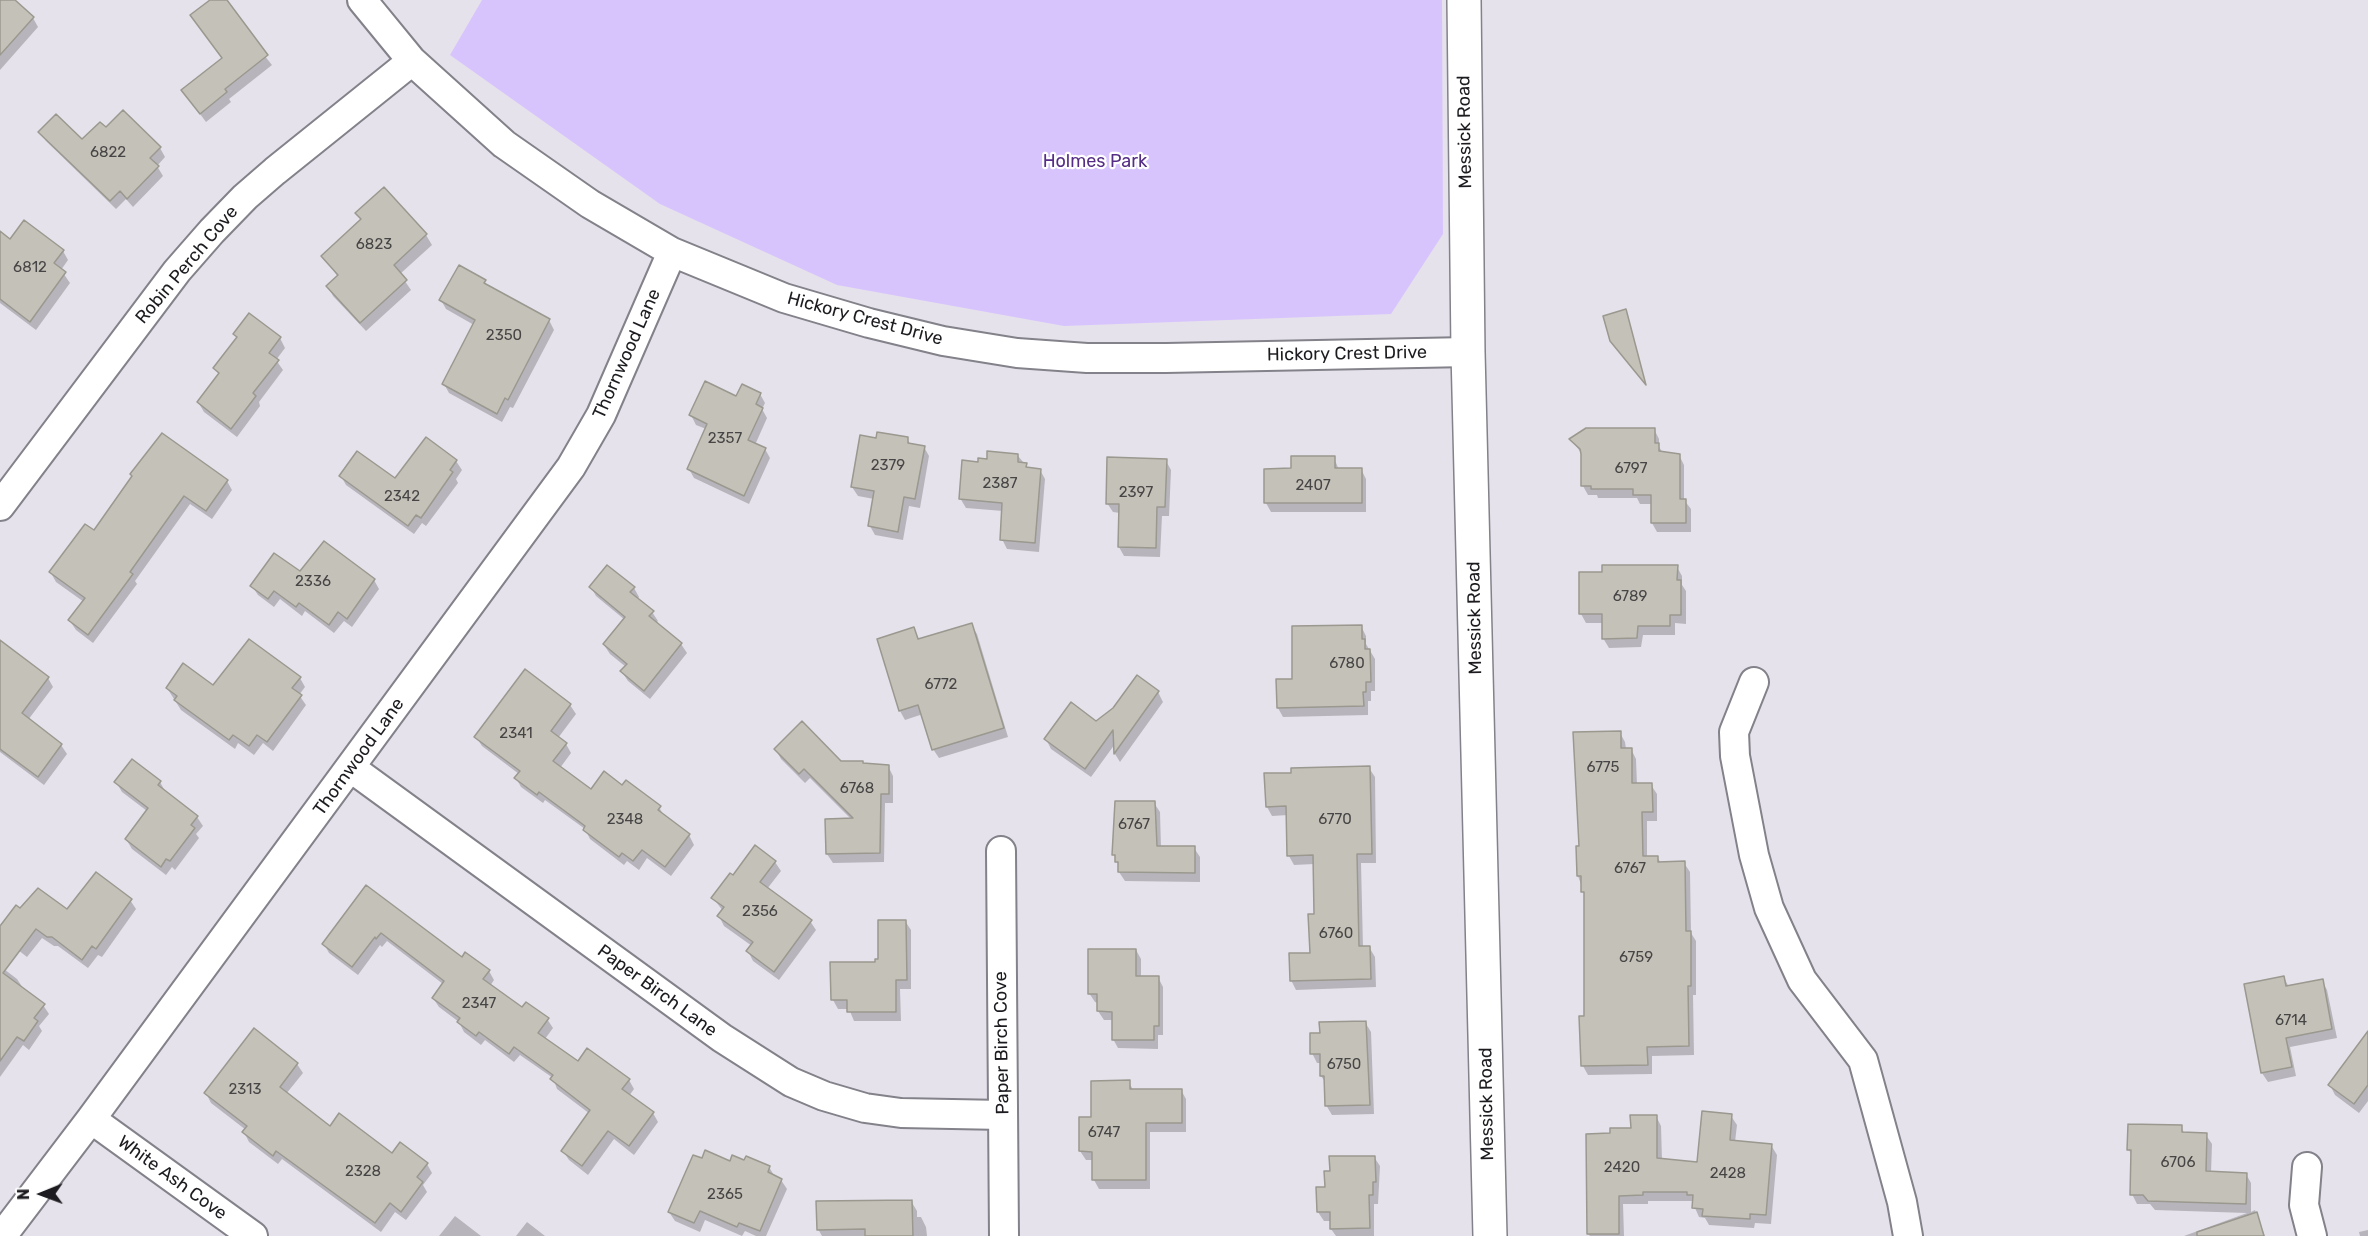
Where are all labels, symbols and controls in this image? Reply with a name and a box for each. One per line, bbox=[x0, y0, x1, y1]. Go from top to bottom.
street label: Messick Road bbox=[1453, 75, 1477, 189]
house number: 6822 bbox=[90, 144, 126, 162]
park label: Holmes Park bbox=[1043, 151, 1147, 173]
street label: Robin Perch Cove bbox=[131, 202, 243, 328]
house number: 6823 bbox=[356, 236, 392, 254]
house number: 6812 bbox=[13, 259, 47, 277]
street label: Thornwood Lane bbox=[589, 286, 665, 422]
street label: Hickory Crest Drive bbox=[785, 288, 945, 350]
house number: 2350 bbox=[486, 327, 522, 345]
street label: Hickory Crest Drive bbox=[1267, 342, 1427, 366]
house number: 2357 bbox=[708, 430, 742, 448]
house number: 2379 bbox=[871, 457, 905, 475]
house number: 6797 bbox=[1615, 460, 1647, 478]
house number: 2387 bbox=[982, 475, 1018, 493]
house number: 2407 bbox=[1295, 477, 1331, 495]
house number: 2397 bbox=[1119, 484, 1153, 502]
house number: 2342 bbox=[384, 488, 420, 506]
street label: Messick Road bbox=[1463, 561, 1487, 675]
house number: 2336 bbox=[295, 573, 331, 591]
house number: 6789 bbox=[1613, 588, 1647, 606]
house number: 6780 bbox=[1329, 655, 1365, 673]
house number: 6772 bbox=[925, 676, 957, 694]
street label: Thornwood Lane bbox=[309, 694, 409, 820]
house number: 2341 bbox=[499, 725, 533, 743]
house number: 6775 bbox=[1587, 759, 1619, 777]
house number: 6768 bbox=[840, 780, 874, 798]
house number: 2348 bbox=[607, 811, 643, 829]
house number: 6770 bbox=[1318, 811, 1352, 829]
house number: 6767 bbox=[1118, 816, 1150, 834]
house number: 6767 bbox=[1614, 860, 1646, 878]
house number: 2356 bbox=[742, 903, 778, 921]
house number: 6760 bbox=[1319, 925, 1353, 943]
street label: Paper Birch Lane bbox=[593, 940, 721, 1042]
house number: 6759 bbox=[1619, 949, 1653, 967]
street label: Paper Birch Cove bbox=[990, 971, 1014, 1115]
house number: 2347 bbox=[462, 995, 496, 1013]
house number: 6714 bbox=[2275, 1012, 2307, 1030]
street label: Messick Road bbox=[1475, 1047, 1499, 1161]
house number: 6750 bbox=[1327, 1056, 1361, 1074]
house number: 2313 bbox=[229, 1081, 261, 1099]
house number: 6747 bbox=[1088, 1124, 1120, 1142]
street label: White Ash Cove bbox=[113, 1131, 231, 1225]
house number: 6706 bbox=[2161, 1154, 2195, 1172]
house number: 2420 bbox=[1604, 1159, 1640, 1177]
house number: 2328 bbox=[345, 1163, 381, 1181]
north arrow bbox=[12, 1164, 72, 1224]
house number: 2428 bbox=[1710, 1165, 1746, 1183]
house number: 2365 bbox=[707, 1186, 743, 1204]
text: N bbox=[14, 1188, 33, 1200]

